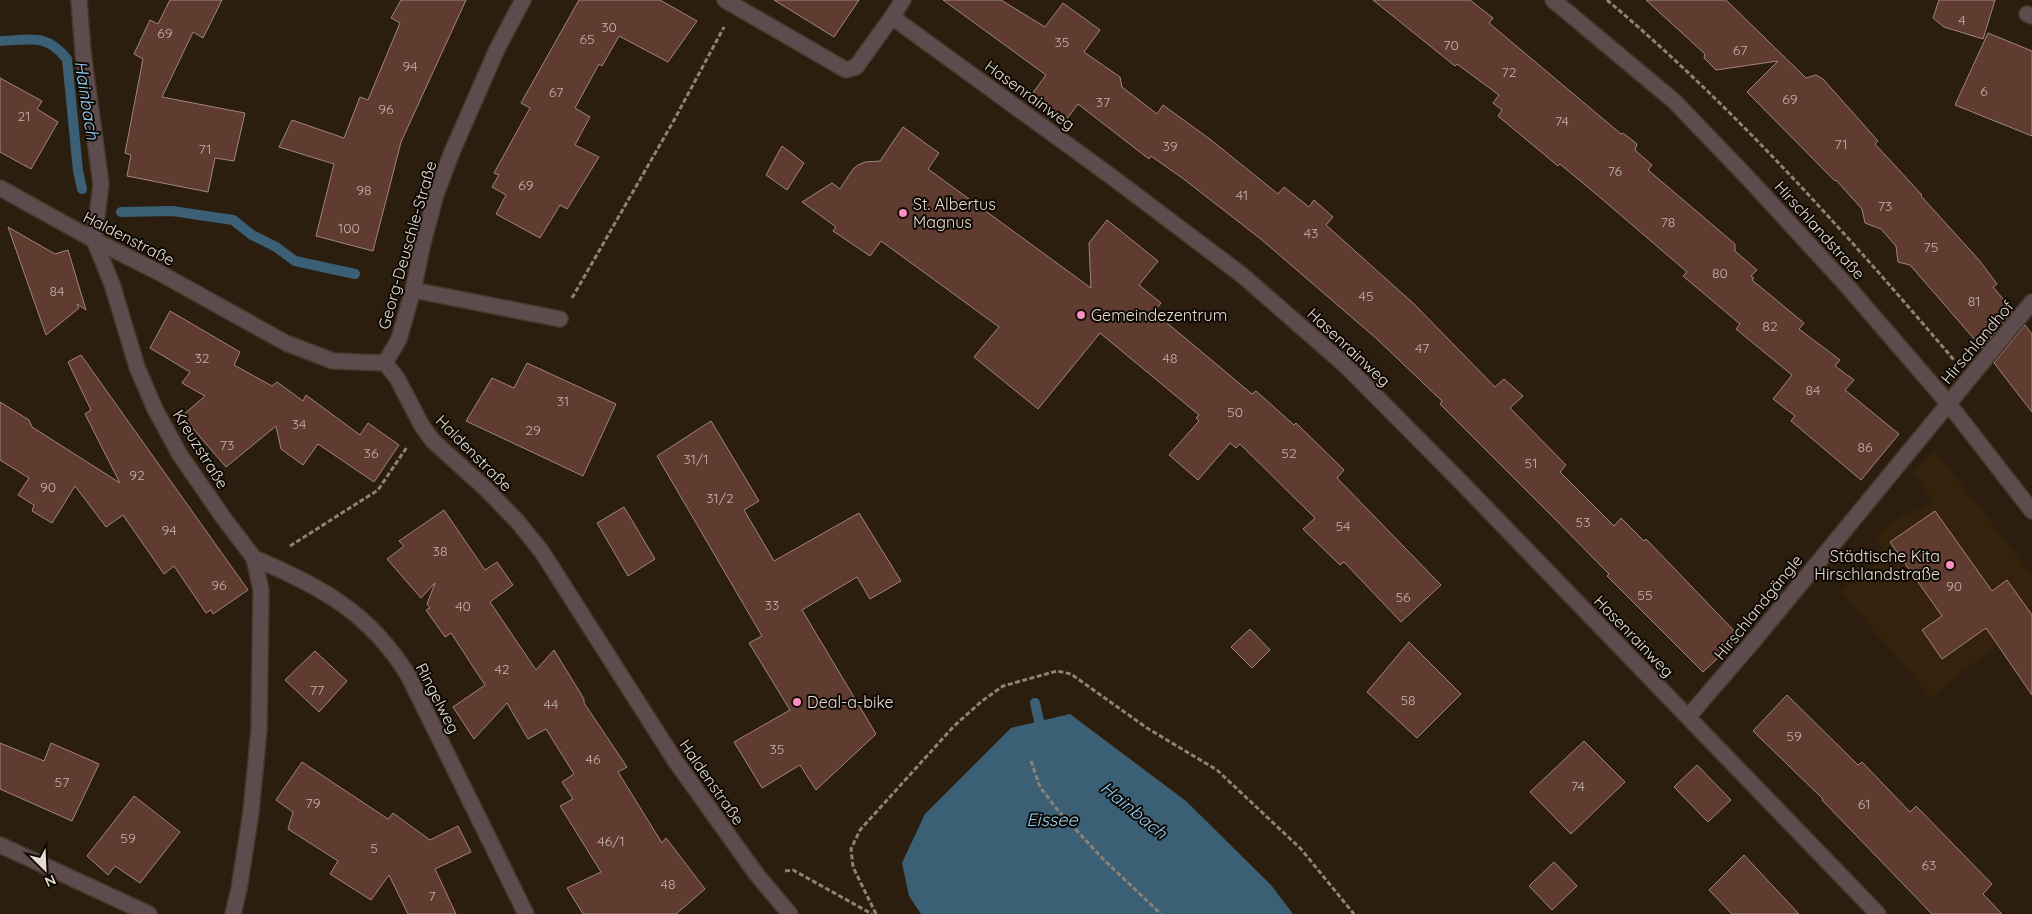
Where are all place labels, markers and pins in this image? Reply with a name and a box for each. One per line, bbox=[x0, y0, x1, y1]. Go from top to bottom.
place label: St. Albertus Magnus bbox=[913, 194, 996, 232]
marker: St. Albertus Magnus bbox=[897, 207, 909, 219]
place label: Gemeindezentrum bbox=[1091, 305, 1227, 325]
marker: Gemeindezentrum bbox=[1075, 309, 1087, 321]
place label: Städtische Kita Hirschlandstraße bbox=[1814, 546, 1940, 584]
marker: Städtische Kita Hirschlandstraße bbox=[1944, 559, 1956, 571]
place label: Deal-a-bike bbox=[807, 692, 894, 712]
marker: Deal-a-bike bbox=[791, 696, 803, 708]

